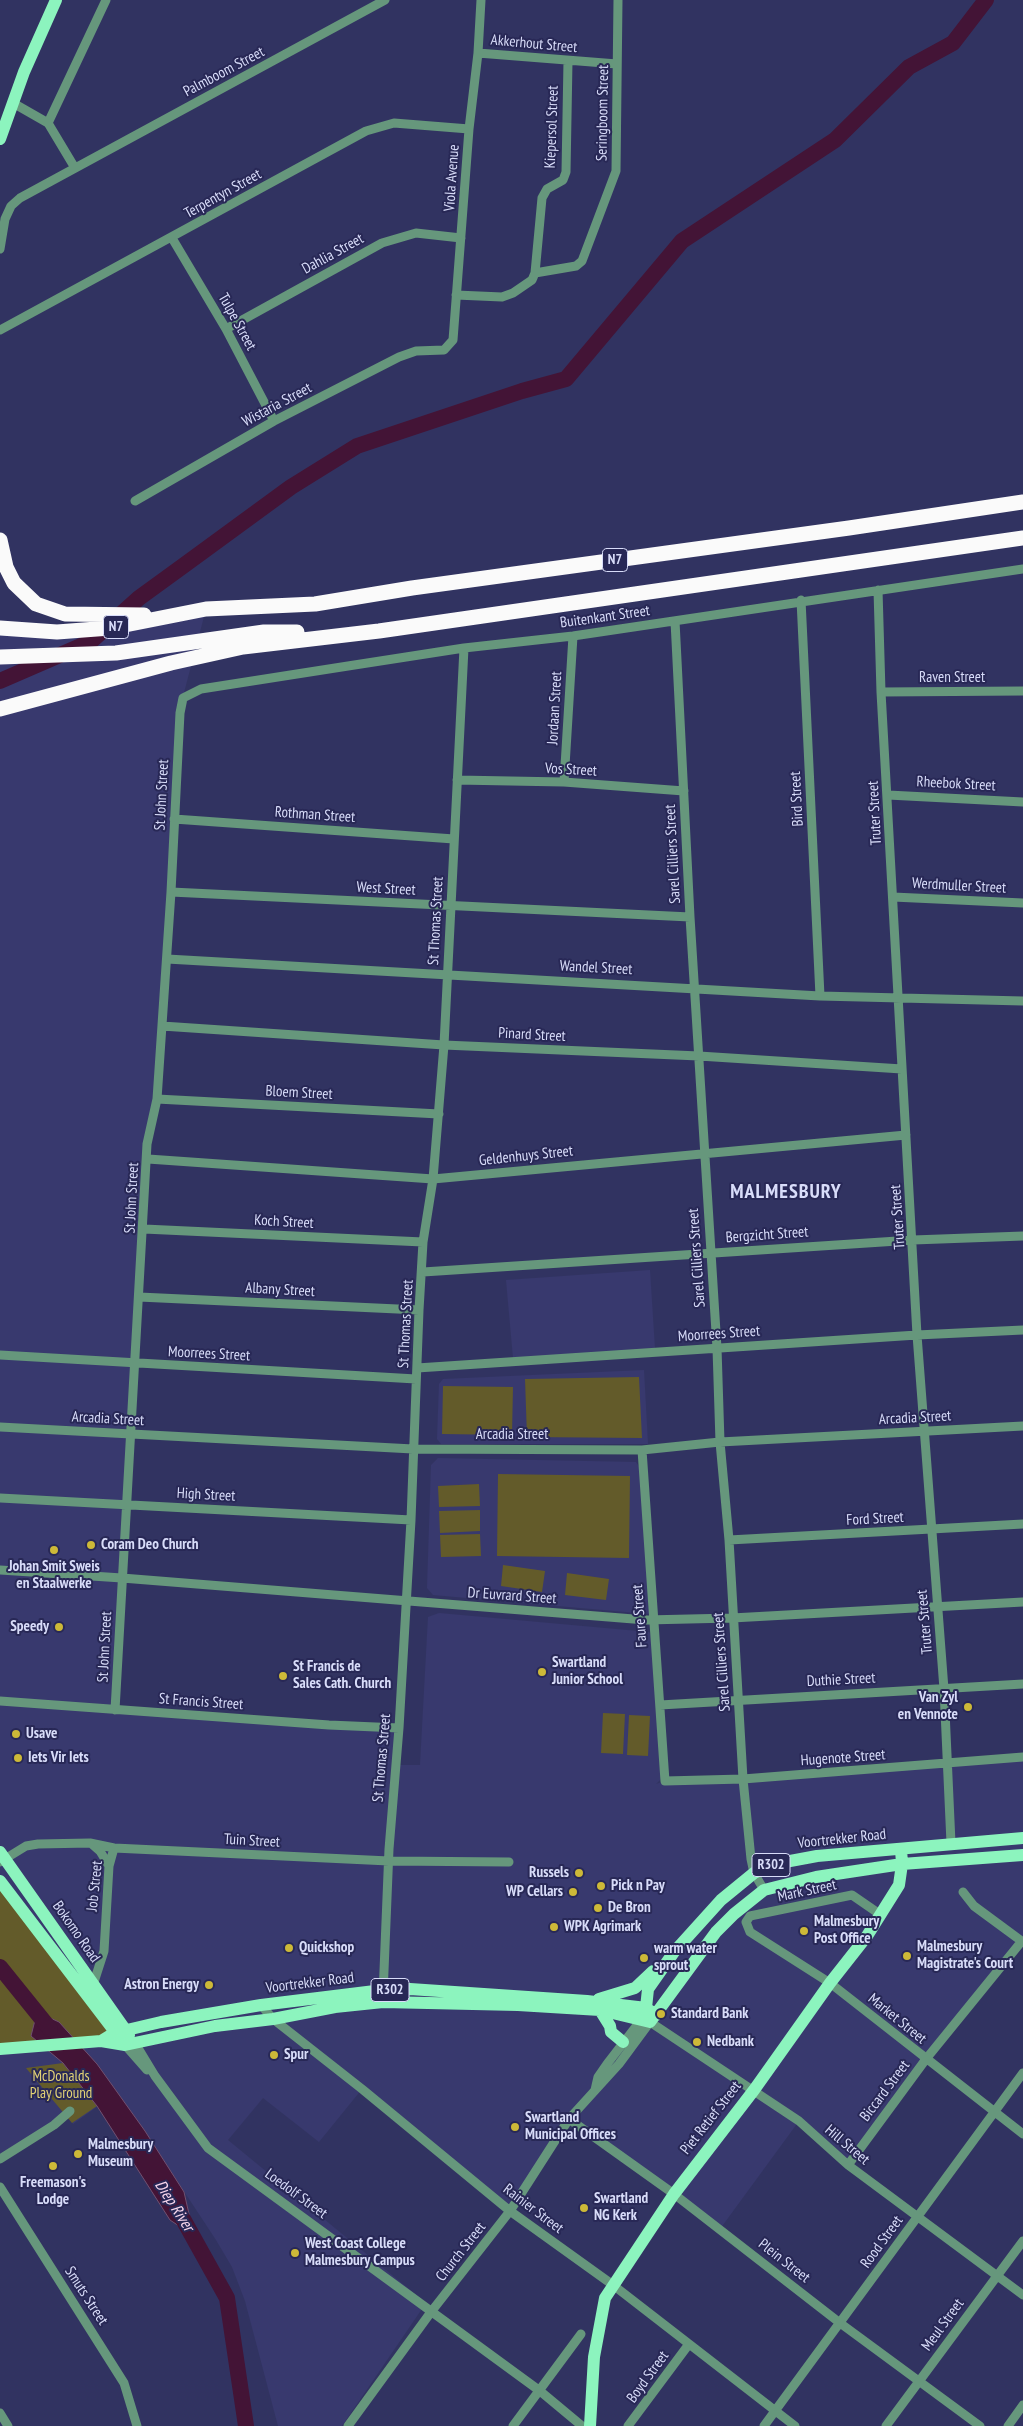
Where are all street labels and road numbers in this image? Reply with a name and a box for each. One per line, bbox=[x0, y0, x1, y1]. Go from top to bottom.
street label: Akkerhout Street bbox=[490, 31, 578, 57]
street label: Palmboom Street bbox=[180, 43, 268, 101]
street label: Seringboom Street bbox=[593, 65, 613, 161]
street label: Kiepersol Street bbox=[542, 85, 562, 169]
street label: Viola Avenue bbox=[441, 144, 463, 212]
street label: Terpentyn Street bbox=[181, 165, 265, 223]
street label: Dahlia Street bbox=[299, 230, 367, 278]
street label: Tulpe Street bbox=[214, 290, 260, 354]
street label: Wistaria Street bbox=[239, 379, 315, 431]
road number: N7 bbox=[602, 548, 628, 572]
street label: Buitenkant Street bbox=[559, 602, 651, 632]
road number: N7 bbox=[104, 616, 128, 638]
street label: Raven Street bbox=[919, 669, 985, 687]
street label: Jordaan Street bbox=[544, 671, 566, 745]
street label: St John Street bbox=[151, 759, 173, 831]
street label: Vos Street bbox=[545, 760, 597, 780]
street label: Bird Street bbox=[787, 771, 807, 827]
street label: Rheebok Street bbox=[916, 773, 996, 795]
street label: Truter Street bbox=[864, 780, 886, 846]
street label: Rothman Street bbox=[274, 803, 356, 827]
street label: Sarel Cilliers Street bbox=[661, 804, 685, 904]
street label: Werdmuller Street bbox=[912, 875, 1006, 897]
street label: St Thomas Street bbox=[425, 876, 447, 966]
street label: West Street bbox=[356, 878, 416, 900]
street label: Wandel Street bbox=[559, 957, 633, 979]
street label: Pinard Street bbox=[498, 1024, 566, 1046]
street label: Bloem Street bbox=[265, 1082, 333, 1104]
street label: Geldenhuys Street bbox=[478, 1142, 574, 1170]
street label: St John Street bbox=[121, 1162, 143, 1234]
street label: Truter Street bbox=[887, 1184, 909, 1250]
street label: Sarel Cilliers Street bbox=[685, 1208, 709, 1308]
street label: Koch Street bbox=[254, 1211, 314, 1233]
street label: Bergzicht Street bbox=[725, 1223, 809, 1247]
street label: Albany Street bbox=[245, 1279, 315, 1301]
street label: St Thomas Street bbox=[395, 1279, 417, 1369]
street label: Moorrees Street bbox=[677, 1322, 761, 1346]
street label: Moorrees Street bbox=[167, 1343, 251, 1365]
street label: Arcadia Street bbox=[878, 1407, 952, 1429]
street label: Arcadia Street bbox=[71, 1408, 145, 1430]
street label: Arcadia Street bbox=[476, 1426, 548, 1444]
street label: High Street bbox=[176, 1484, 236, 1506]
street label: Ford Street bbox=[846, 1509, 904, 1529]
street label: Dr Euvrard Street bbox=[467, 1584, 557, 1608]
street label: Faure Street bbox=[629, 1584, 651, 1648]
street label: Truter Street bbox=[913, 1589, 937, 1655]
street label: St John Street bbox=[94, 1611, 116, 1683]
street label: Sarel Cilliers Street bbox=[710, 1612, 734, 1712]
street label: Duthie Street bbox=[806, 1669, 876, 1691]
street label: St Francis Street bbox=[158, 1690, 244, 1714]
street label: St Thomas Street bbox=[369, 1713, 395, 1803]
street label: Hugenote Street bbox=[800, 1746, 886, 1770]
street label: Voortrekker Road bbox=[797, 1825, 887, 1853]
street label: Tuin Street bbox=[224, 1831, 280, 1851]
road number: R302 bbox=[752, 1854, 790, 1876]
street label: Job Street bbox=[83, 1860, 107, 1912]
street label: Mark Street bbox=[776, 1876, 838, 1906]
street label: Bokomo Road bbox=[48, 1898, 104, 1966]
street label: Voortrekker Road bbox=[265, 1969, 355, 1997]
road number: R302 bbox=[371, 1978, 409, 2002]
street label: Market Street bbox=[864, 1990, 930, 2048]
street label: Biccard Street bbox=[856, 2057, 914, 2125]
street label: Piet Retief Street bbox=[677, 2078, 745, 2158]
street label: Hill Street bbox=[821, 2121, 873, 2169]
street label: Loedolf Street bbox=[261, 2165, 331, 2223]
street label: Rainier Street bbox=[499, 2180, 567, 2238]
street label: Rood Street bbox=[857, 2212, 907, 2272]
street label: Church Street bbox=[432, 2219, 490, 2285]
street label: Plein Street bbox=[755, 2235, 813, 2287]
street label: Smuts Street bbox=[60, 2263, 112, 2329]
street label: Meul Street bbox=[918, 2295, 968, 2355]
street label: Boyd Street bbox=[623, 2348, 673, 2406]

